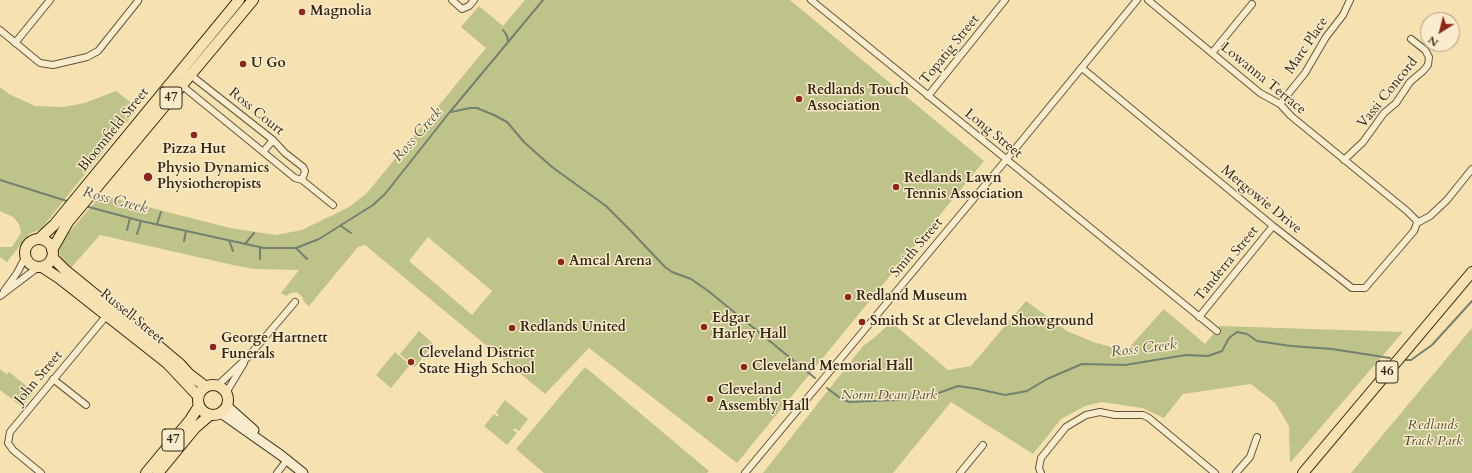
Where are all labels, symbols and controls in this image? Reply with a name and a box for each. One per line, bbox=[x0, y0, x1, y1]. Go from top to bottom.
place label: Magnolia bbox=[310, 4, 372, 20]
marker: Magnolia bbox=[297, 7, 307, 17]
street label: Topatig Street bbox=[917, 12, 983, 88]
north arrow bbox=[1420, 12, 1460, 52]
street label: Marc Place bbox=[1282, 14, 1332, 78]
text: N bbox=[1425, 32, 1442, 50]
street label: Lowanna Terrace bbox=[1217, 40, 1309, 118]
street label: Vassi Concord bbox=[1354, 54, 1422, 132]
place label: U Go bbox=[251, 56, 286, 72]
marker: U Go bbox=[238, 59, 248, 69]
place label: Redlands Touch Association bbox=[807, 83, 909, 116]
street label: Bloomfield Street bbox=[75, 85, 153, 175]
street label: Ross Court bbox=[225, 85, 287, 139]
road number: 47 bbox=[160, 87, 182, 109]
marker: Redlands Touch Association bbox=[794, 94, 804, 104]
water label: Ross Creek bbox=[389, 104, 447, 166]
street label: Long Street bbox=[961, 106, 1025, 162]
marker: Pizza Hut bbox=[189, 130, 199, 140]
place label: Pizza Hut bbox=[162, 142, 226, 158]
place label: Physio Dynamics Physiotheropists bbox=[157, 161, 269, 194]
street label: Mergowie Drive bbox=[1217, 162, 1305, 238]
marker: Physio Dynamics Physiotheropists bbox=[142, 171, 154, 183]
place label: Redlands Lawn Tennis Association bbox=[904, 171, 1023, 204]
marker: Redlands Lawn Tennis Association bbox=[891, 182, 901, 192]
water label: Ross Creek bbox=[81, 184, 149, 218]
street label: Smith Street bbox=[887, 215, 947, 281]
street label: Tanderra Street bbox=[1192, 223, 1262, 305]
place label: Amcal Arena bbox=[569, 254, 652, 270]
marker: Amcal Arena bbox=[556, 257, 566, 267]
street label: Russell Street bbox=[97, 286, 167, 348]
place label: Redland Museum bbox=[856, 289, 967, 305]
marker: Redland Museum bbox=[843, 292, 853, 302]
place label: Edgar Harley Hall bbox=[712, 311, 787, 344]
place label: Smith St at Cleveland Showground bbox=[870, 314, 1094, 330]
marker: Smith St at Cleveland Showground bbox=[857, 317, 867, 327]
place label: Redlands United bbox=[520, 320, 626, 336]
marker: Edgar Harley Hall bbox=[699, 322, 709, 332]
marker: Redlands United bbox=[507, 323, 517, 333]
place label: George Hartnett Funerals bbox=[221, 331, 328, 364]
water label: Ross Creek bbox=[1110, 336, 1178, 362]
marker: George Hartnett Funerals bbox=[208, 342, 218, 352]
place label: Cleveland District State High School bbox=[419, 346, 535, 378]
street label: John Street bbox=[12, 348, 66, 408]
marker: Cleveland District State High School bbox=[406, 357, 416, 367]
place label: Cleveland Memorial Hall bbox=[752, 359, 913, 375]
road number: 46 bbox=[1376, 361, 1398, 383]
marker: Cleveland Memorial Hall bbox=[739, 362, 749, 372]
place label: Cleveland Assembly Hall bbox=[718, 383, 809, 416]
park label: Norm Dean Park bbox=[841, 388, 937, 404]
marker: Cleveland Assembly Hall bbox=[705, 394, 715, 404]
park label: Redlands Track Park bbox=[1403, 418, 1463, 450]
road number: 47 bbox=[162, 429, 184, 451]

